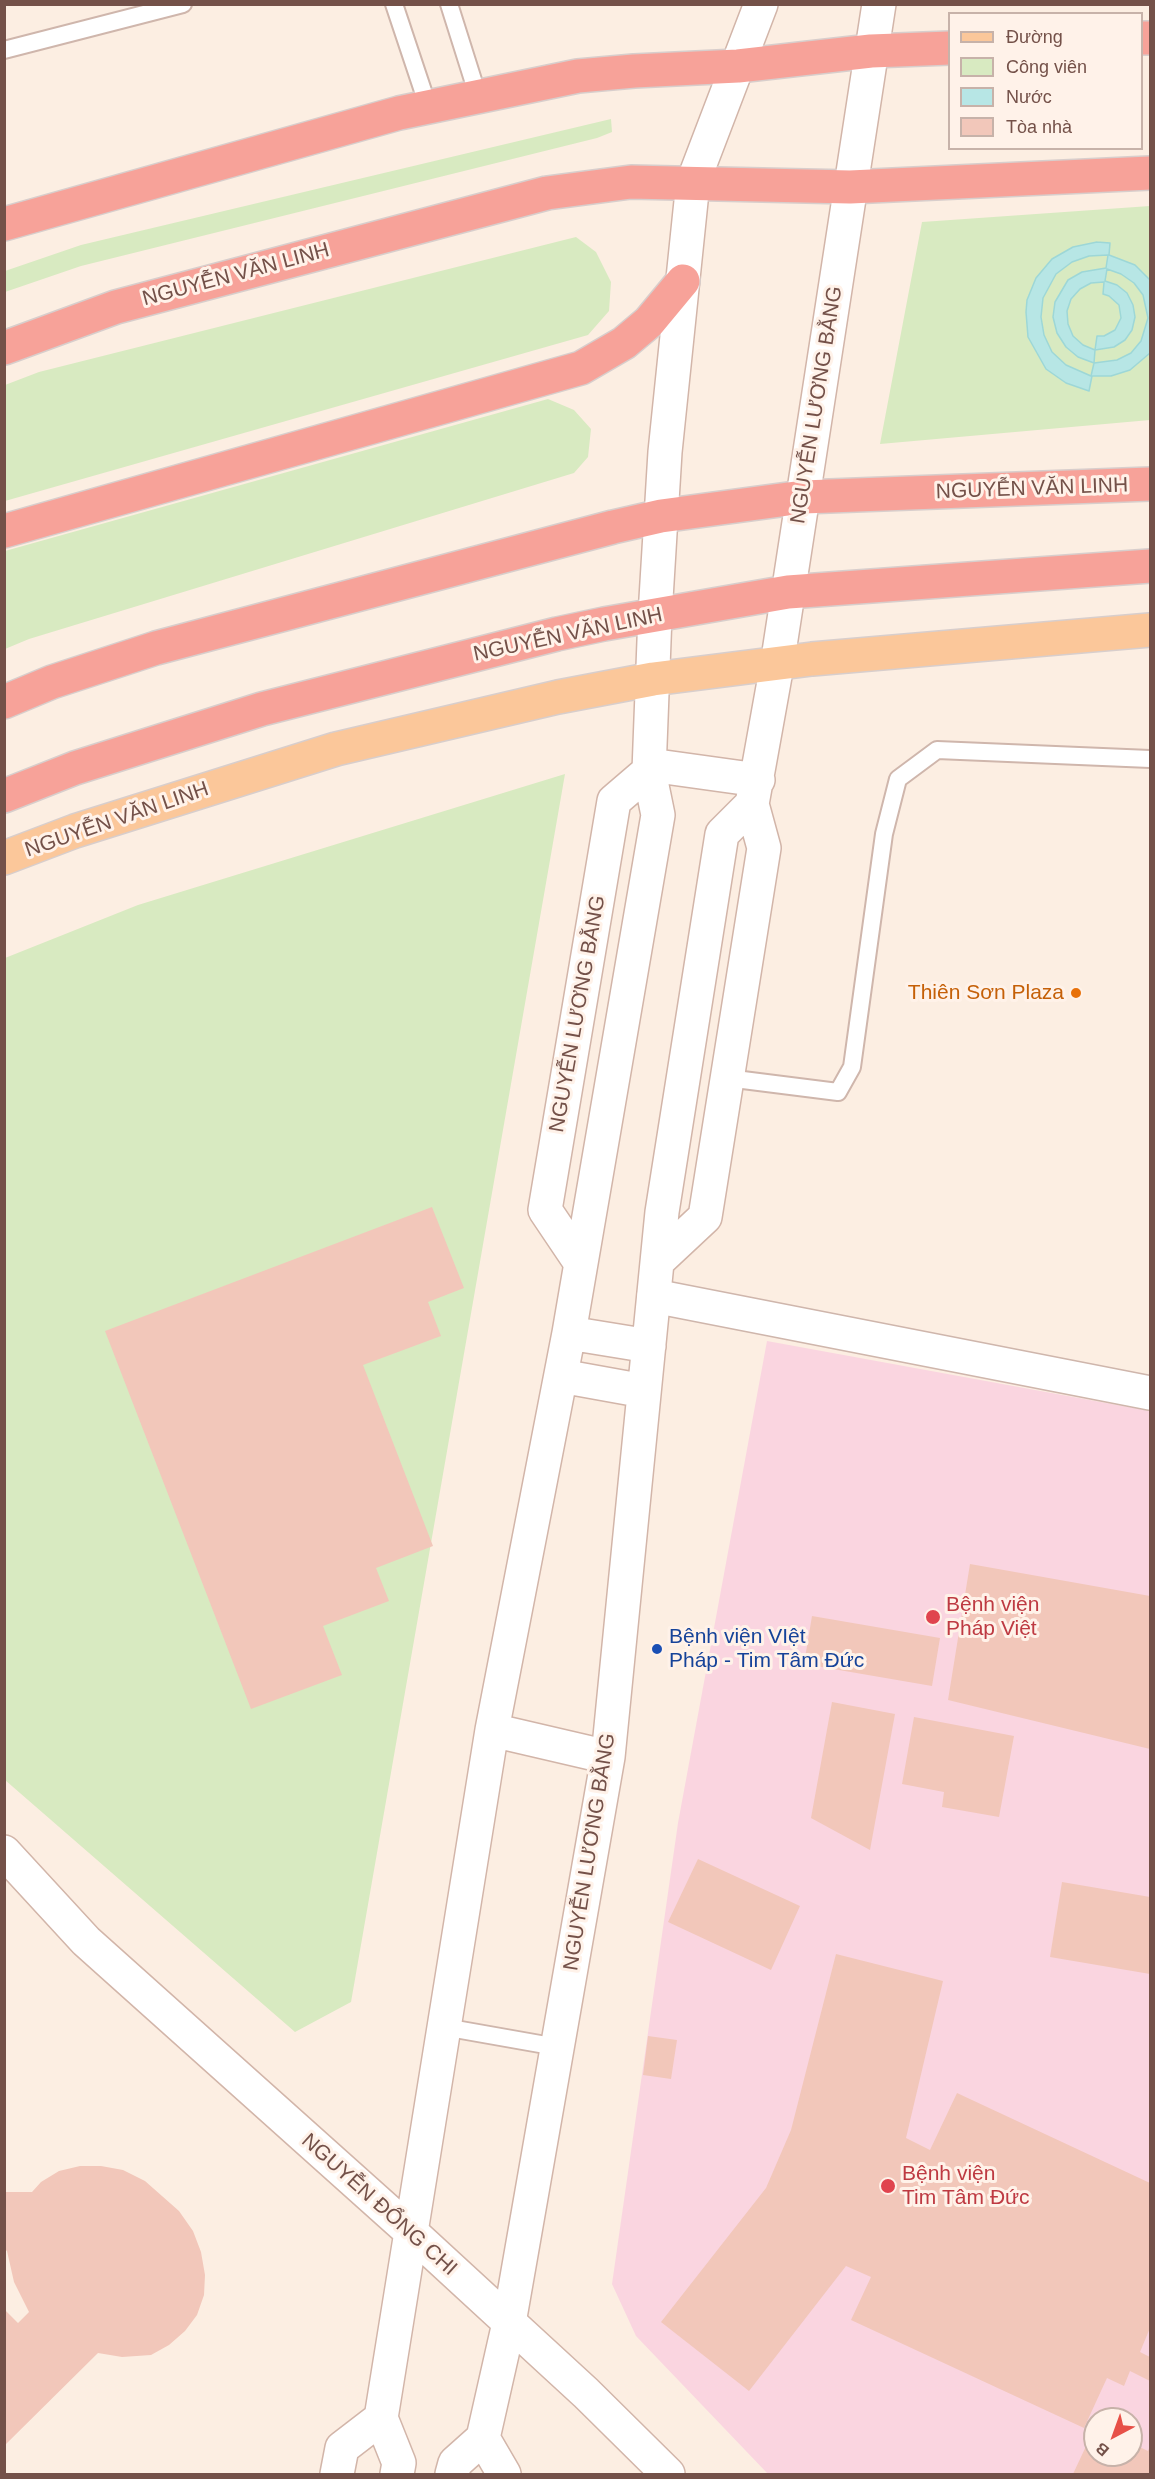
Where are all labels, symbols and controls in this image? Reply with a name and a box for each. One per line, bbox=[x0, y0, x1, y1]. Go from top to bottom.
legend bbox=[948, 12, 1143, 150]
text: Đường bbox=[1006, 27, 1063, 47]
text: Công viên bbox=[1006, 57, 1087, 77]
text: Nước bbox=[1006, 87, 1052, 107]
text: Tòa nhà bbox=[1006, 117, 1072, 137]
street label: NGUYỄN VĂN LINH bbox=[140, 238, 332, 312]
street label: NGUYỄN LƯƠNG BẰNG bbox=[786, 284, 848, 526]
street label: NGUYỄN VĂN LINH bbox=[935, 473, 1129, 505]
street label: NGUYỄN VĂN LINH bbox=[471, 603, 665, 667]
street label: NGUYỄN VĂN LINH bbox=[22, 777, 212, 863]
street label: NGUYỄN LƯƠNG BẰNG bbox=[545, 894, 611, 1134]
place label: Thiên Sơn Plaza bbox=[908, 980, 1064, 1006]
marker: Thiên Sơn Plaza bbox=[1069, 986, 1083, 1000]
place label: Bệnh viện Pháp Việt bbox=[946, 1592, 1039, 1642]
marker: Bệnh viện Pháp Việt bbox=[924, 1608, 942, 1626]
place label: Bệnh viện VIệt Pháp - Tim Tâm Đức bbox=[669, 1624, 864, 1674]
marker: Bệnh viện VIệt Pháp - Tim Tâm Đức bbox=[650, 1642, 664, 1656]
street label: NGUYỄN LƯƠNG BẰNG bbox=[559, 1731, 621, 1973]
street label: NGUYỄN ĐỔNG CHI bbox=[296, 2128, 462, 2282]
place label: Bệnh viện Tim Tâm Đức bbox=[902, 2161, 1030, 2211]
marker: Bệnh viện Tim Tâm Đức bbox=[879, 2177, 897, 2195]
north arrow bbox=[1083, 2407, 1143, 2467]
text: B bbox=[1092, 2439, 1112, 2460]

